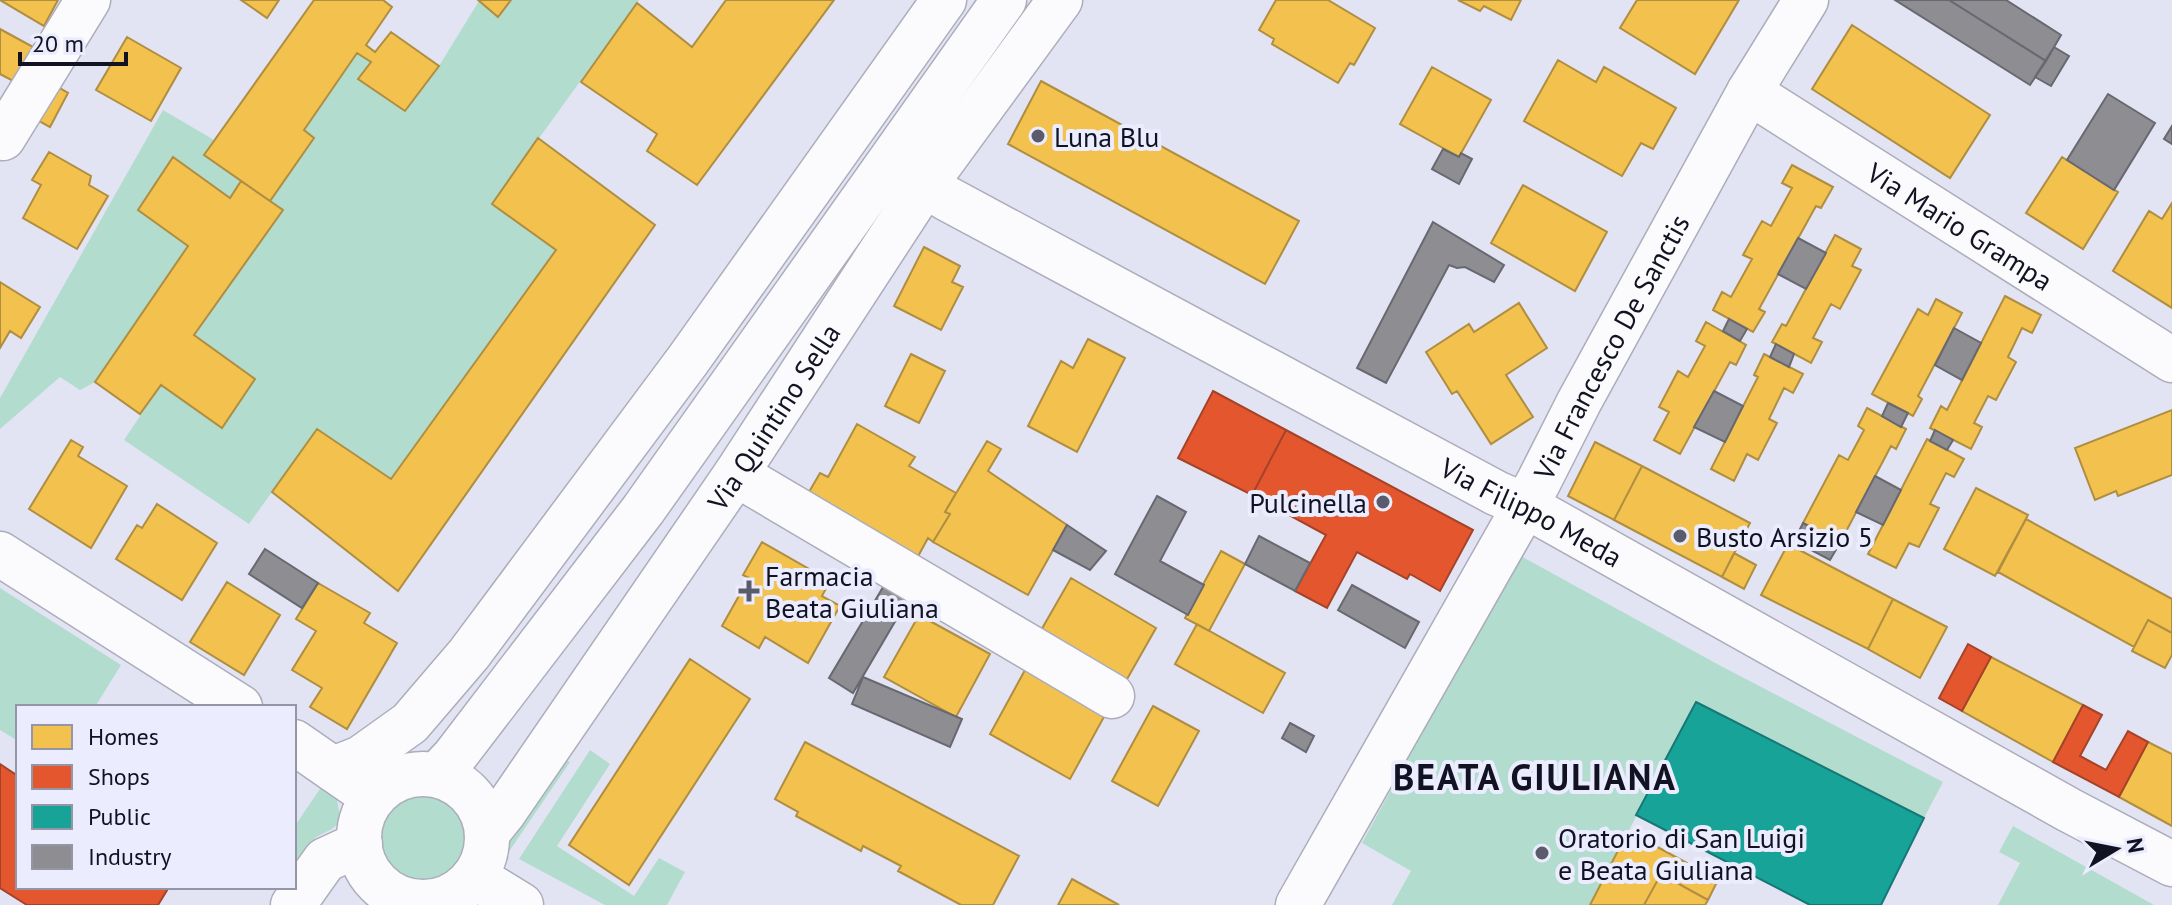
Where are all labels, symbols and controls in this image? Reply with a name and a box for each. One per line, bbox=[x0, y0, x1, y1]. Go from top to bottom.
scale bar bbox=[20, 16, 126, 66]
text: 20 m bbox=[32, 28, 84, 59]
place label: Luna Blu bbox=[1054, 118, 1159, 155]
marker: Luna Blu bbox=[1029, 127, 1047, 145]
street label: Via Mario Grampa bbox=[1860, 153, 2060, 298]
street label: Via Francesco De Sanctis bbox=[1524, 207, 1697, 486]
street label: Via Quintino Sella bbox=[698, 316, 848, 518]
street label: Via Filippo Meda bbox=[1433, 448, 1629, 575]
place label: Pulcinella bbox=[1249, 484, 1367, 521]
marker: Pulcinella bbox=[1374, 493, 1392, 511]
place label: Busto Arsizio 5 bbox=[1696, 518, 1873, 555]
marker: Busto Arsizio 5 bbox=[1671, 527, 1689, 545]
place label: Farmacia Beata Giuliana bbox=[765, 557, 939, 626]
marker: Farmacia Beata Giuliana bbox=[740, 582, 758, 600]
legend bbox=[16, 705, 296, 889]
text: Homes bbox=[88, 721, 159, 752]
district label: BEATA GIULIANA bbox=[1393, 753, 1677, 800]
text: Shops bbox=[88, 761, 150, 792]
text: Public bbox=[88, 801, 151, 832]
north arrow bbox=[2076, 809, 2156, 889]
place label: Oratorio di San Luigi e Beata Giuliana bbox=[1558, 819, 1805, 888]
text: N bbox=[2121, 836, 2151, 855]
text: Industry bbox=[88, 841, 172, 872]
marker: Oratorio di San Luigi e Beata Giuliana bbox=[1533, 844, 1551, 862]

